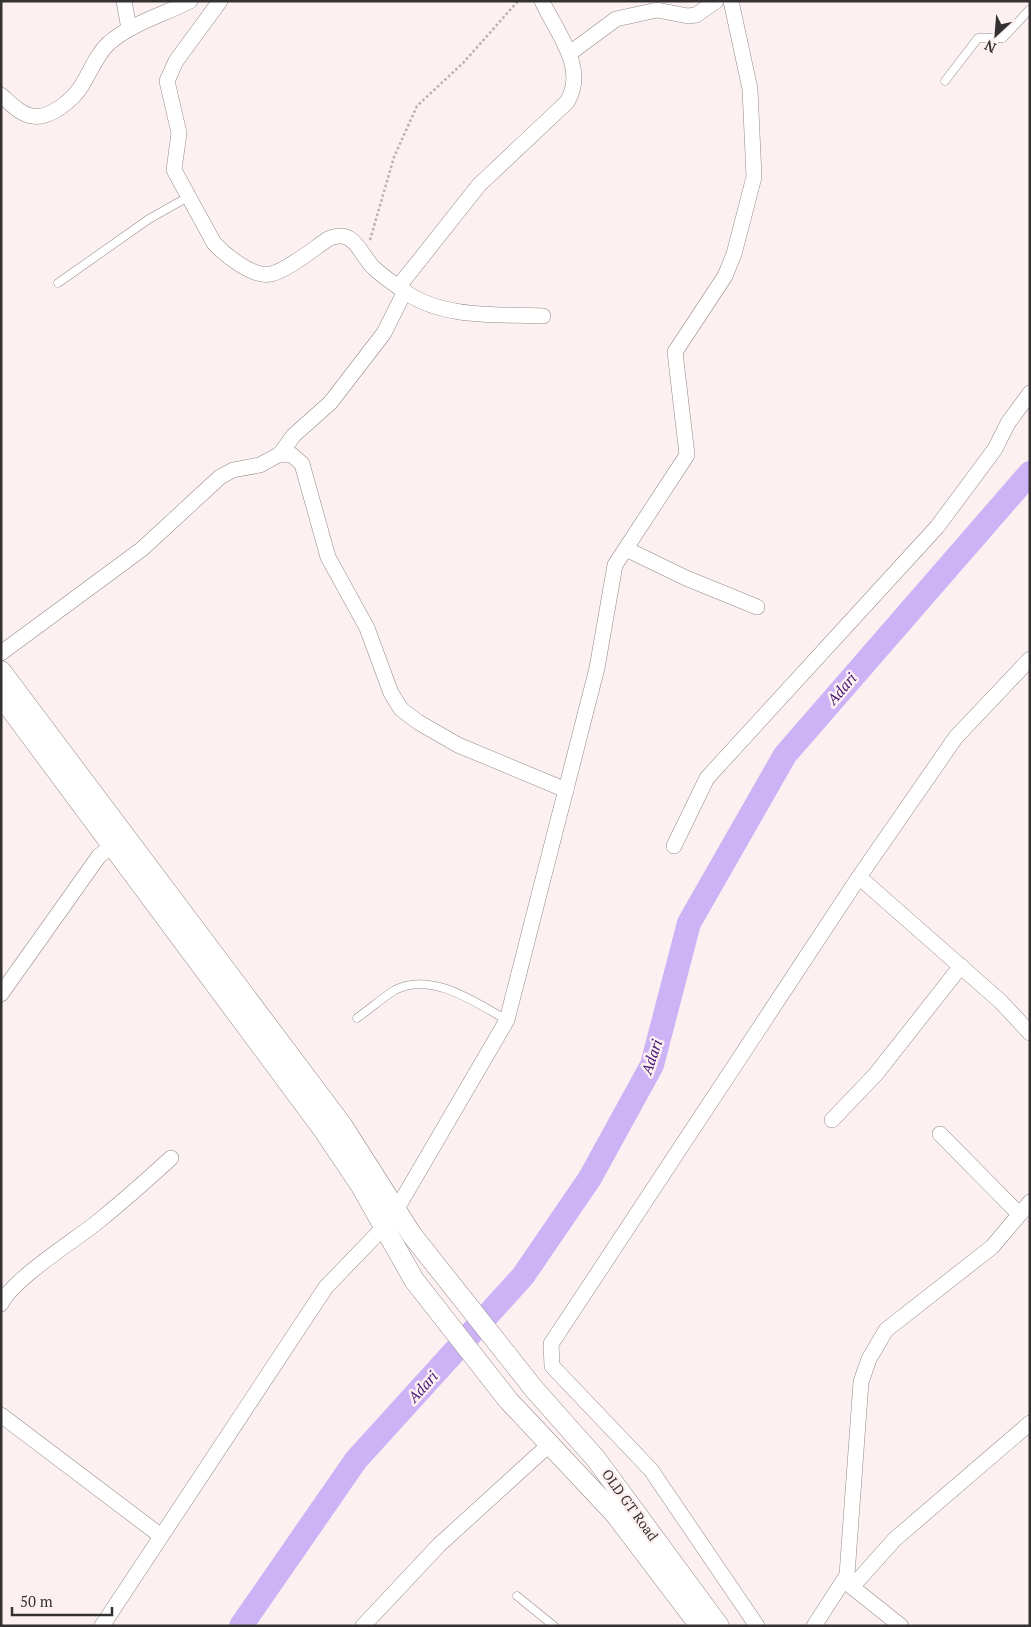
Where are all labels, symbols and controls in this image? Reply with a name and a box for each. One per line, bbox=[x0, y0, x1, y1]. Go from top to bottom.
north arrow bbox=[971, 10, 1021, 60]
text: N bbox=[981, 36, 999, 58]
water label: Adari bbox=[821, 668, 861, 709]
water label: Adari bbox=[635, 1036, 667, 1078]
water label: Adari bbox=[402, 1366, 442, 1407]
street label: OLD GT Road bbox=[598, 1465, 663, 1545]
scale bar bbox=[12, 1584, 112, 1616]
text: 50 m bbox=[20, 1591, 53, 1611]

